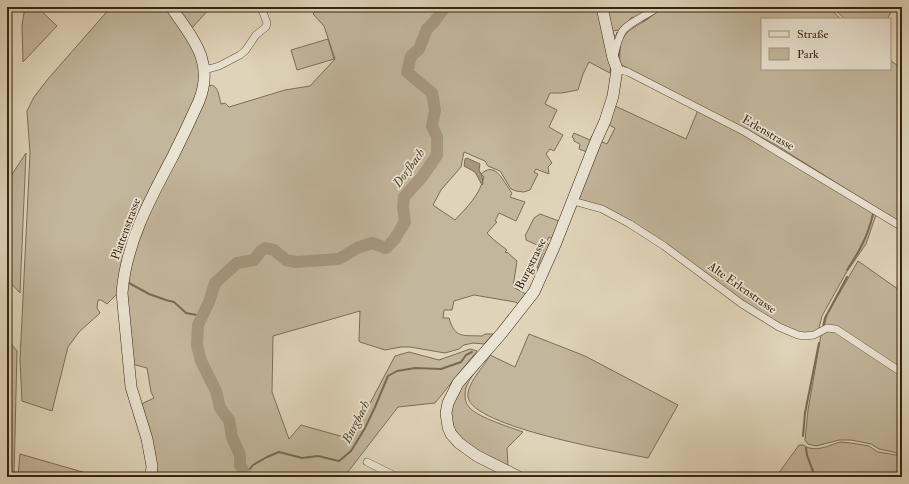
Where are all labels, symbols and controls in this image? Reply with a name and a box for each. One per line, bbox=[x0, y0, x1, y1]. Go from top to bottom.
legend bbox=[761, 18, 891, 70]
text: Straße bbox=[797, 27, 828, 42]
text: Park bbox=[797, 47, 819, 62]
street label: Erlenstrasse bbox=[739, 112, 797, 154]
water label: Dorfbach bbox=[389, 145, 429, 191]
street label: Plattenstrasse bbox=[108, 196, 144, 262]
street label: Burgstrasse bbox=[512, 236, 550, 292]
street label: Alte Erlenstrasse bbox=[704, 258, 779, 317]
water label: Burgbach bbox=[338, 398, 374, 447]

